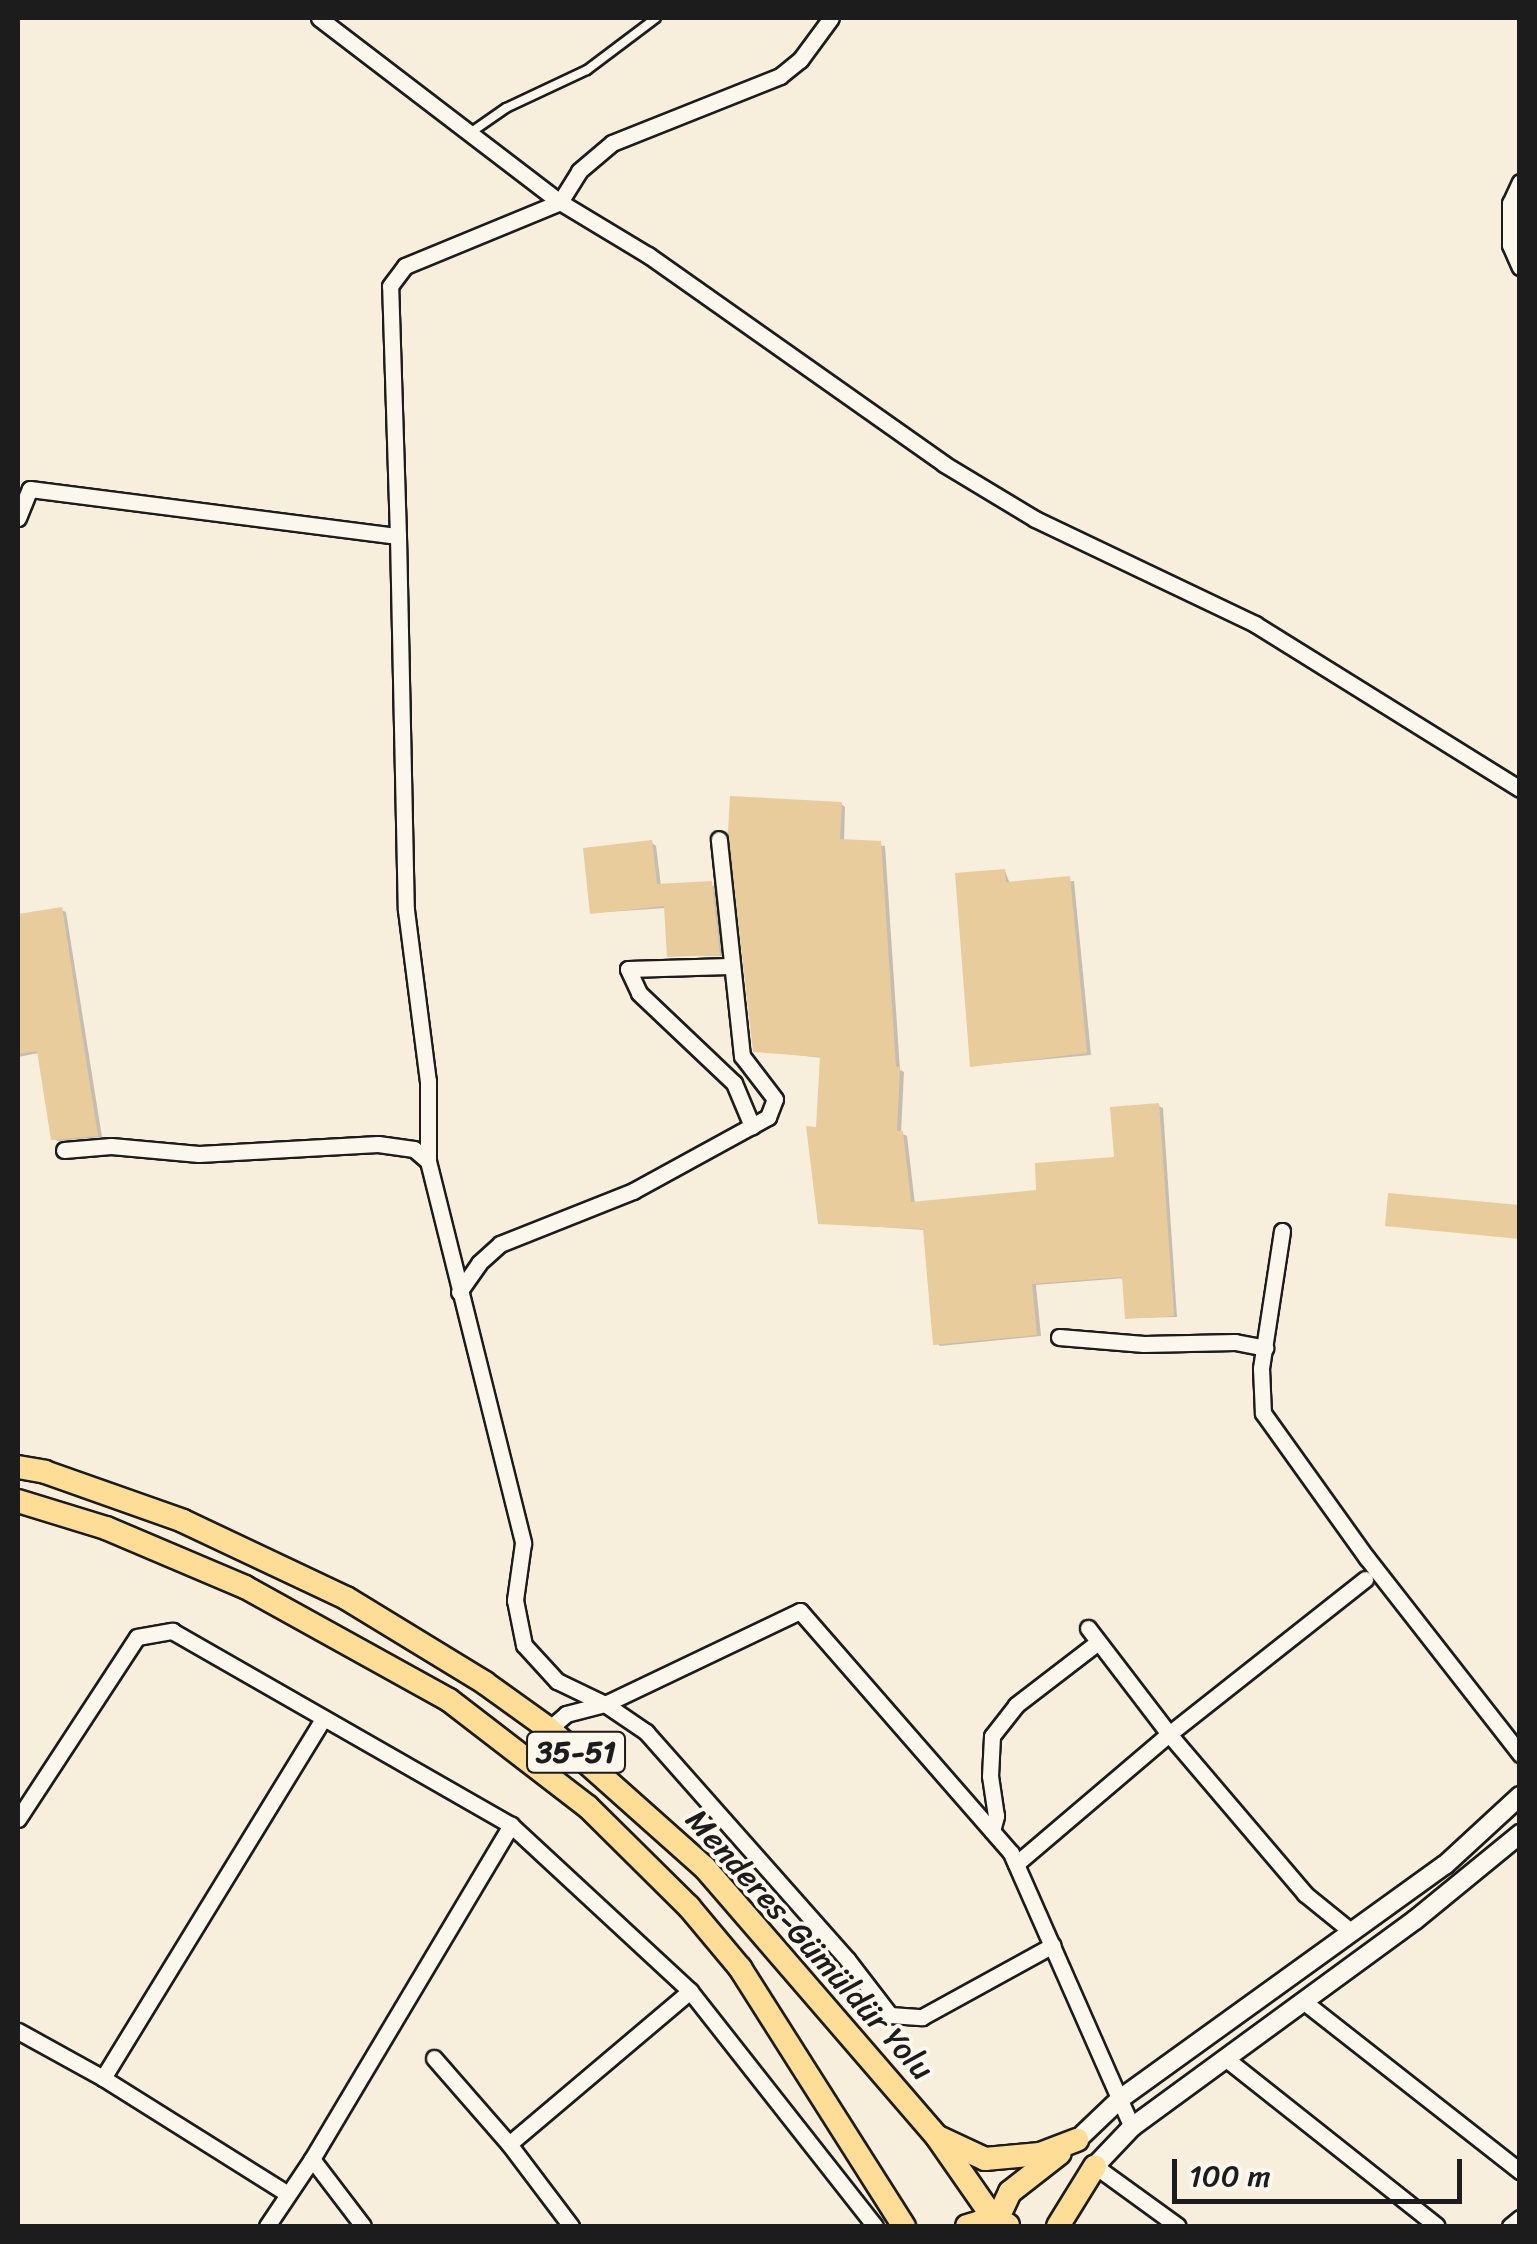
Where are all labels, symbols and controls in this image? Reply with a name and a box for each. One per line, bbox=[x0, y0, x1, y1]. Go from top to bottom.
road number: 35-51 bbox=[526, 1727, 626, 1777]
street label: Menderes-Gümüldür Yolu bbox=[677, 1802, 941, 2088]
scale bar bbox=[1177, 2139, 1467, 2201]
text: 100 m bbox=[1189, 2149, 1271, 2203]

